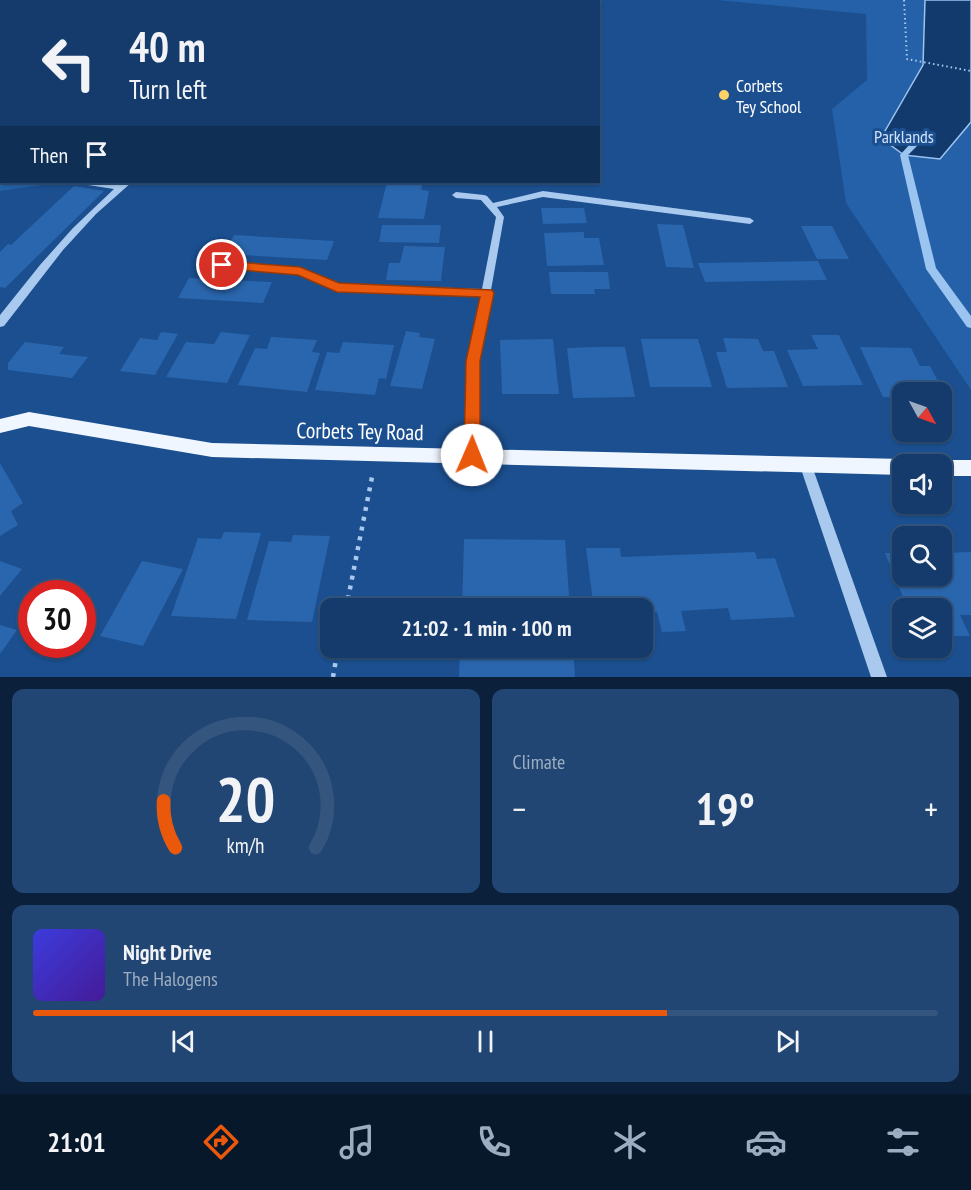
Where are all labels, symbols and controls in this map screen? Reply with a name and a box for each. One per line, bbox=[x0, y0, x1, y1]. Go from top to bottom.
text: 40 m bbox=[129, 19, 206, 74]
icon: left bbox=[30, 24, 108, 102]
text: Turn left bbox=[129, 72, 207, 106]
place label: Corbets Tey School bbox=[736, 74, 802, 118]
marker: Corbets Tey School bbox=[717, 88, 731, 102]
park label: Parklands bbox=[874, 125, 934, 148]
icon: arrive bbox=[80, 138, 113, 171]
text: Then bbox=[30, 141, 68, 169]
pin bbox=[196, 239, 247, 290]
icon: arrive bbox=[205, 248, 238, 281]
north arrow bbox=[892, 382, 952, 442]
map controls bbox=[892, 382, 952, 658]
street label: Corbets Tey Road bbox=[296, 416, 424, 446]
position arrow bbox=[440, 423, 504, 487]
button: sound bbox=[892, 454, 952, 514]
button: search bbox=[892, 526, 952, 586]
speed limit sign: 30 bbox=[18, 580, 96, 658]
button: layers bbox=[892, 598, 952, 658]
text: 21:02 · 1 min · 100 m bbox=[401, 614, 572, 642]
text: Climate bbox=[513, 749, 565, 775]
text: 20 bbox=[216, 758, 276, 839]
text: 19° bbox=[696, 779, 755, 837]
text: − bbox=[513, 787, 526, 830]
text: + bbox=[924, 787, 938, 830]
text: km/h bbox=[227, 831, 265, 859]
text: Night Drive bbox=[123, 938, 212, 966]
text: The Halogens bbox=[123, 966, 218, 992]
icon: previous bbox=[167, 1025, 200, 1058]
icon: pause bbox=[469, 1025, 502, 1058]
icon: next bbox=[771, 1025, 804, 1058]
icon: directions bbox=[200, 1121, 242, 1163]
icon: music bbox=[336, 1121, 378, 1163]
icon: phone bbox=[473, 1121, 515, 1163]
icon: climate bbox=[609, 1121, 651, 1163]
icon: car bbox=[745, 1121, 787, 1163]
icon: filters bbox=[882, 1121, 924, 1163]
text: 21:01 bbox=[47, 1125, 106, 1159]

